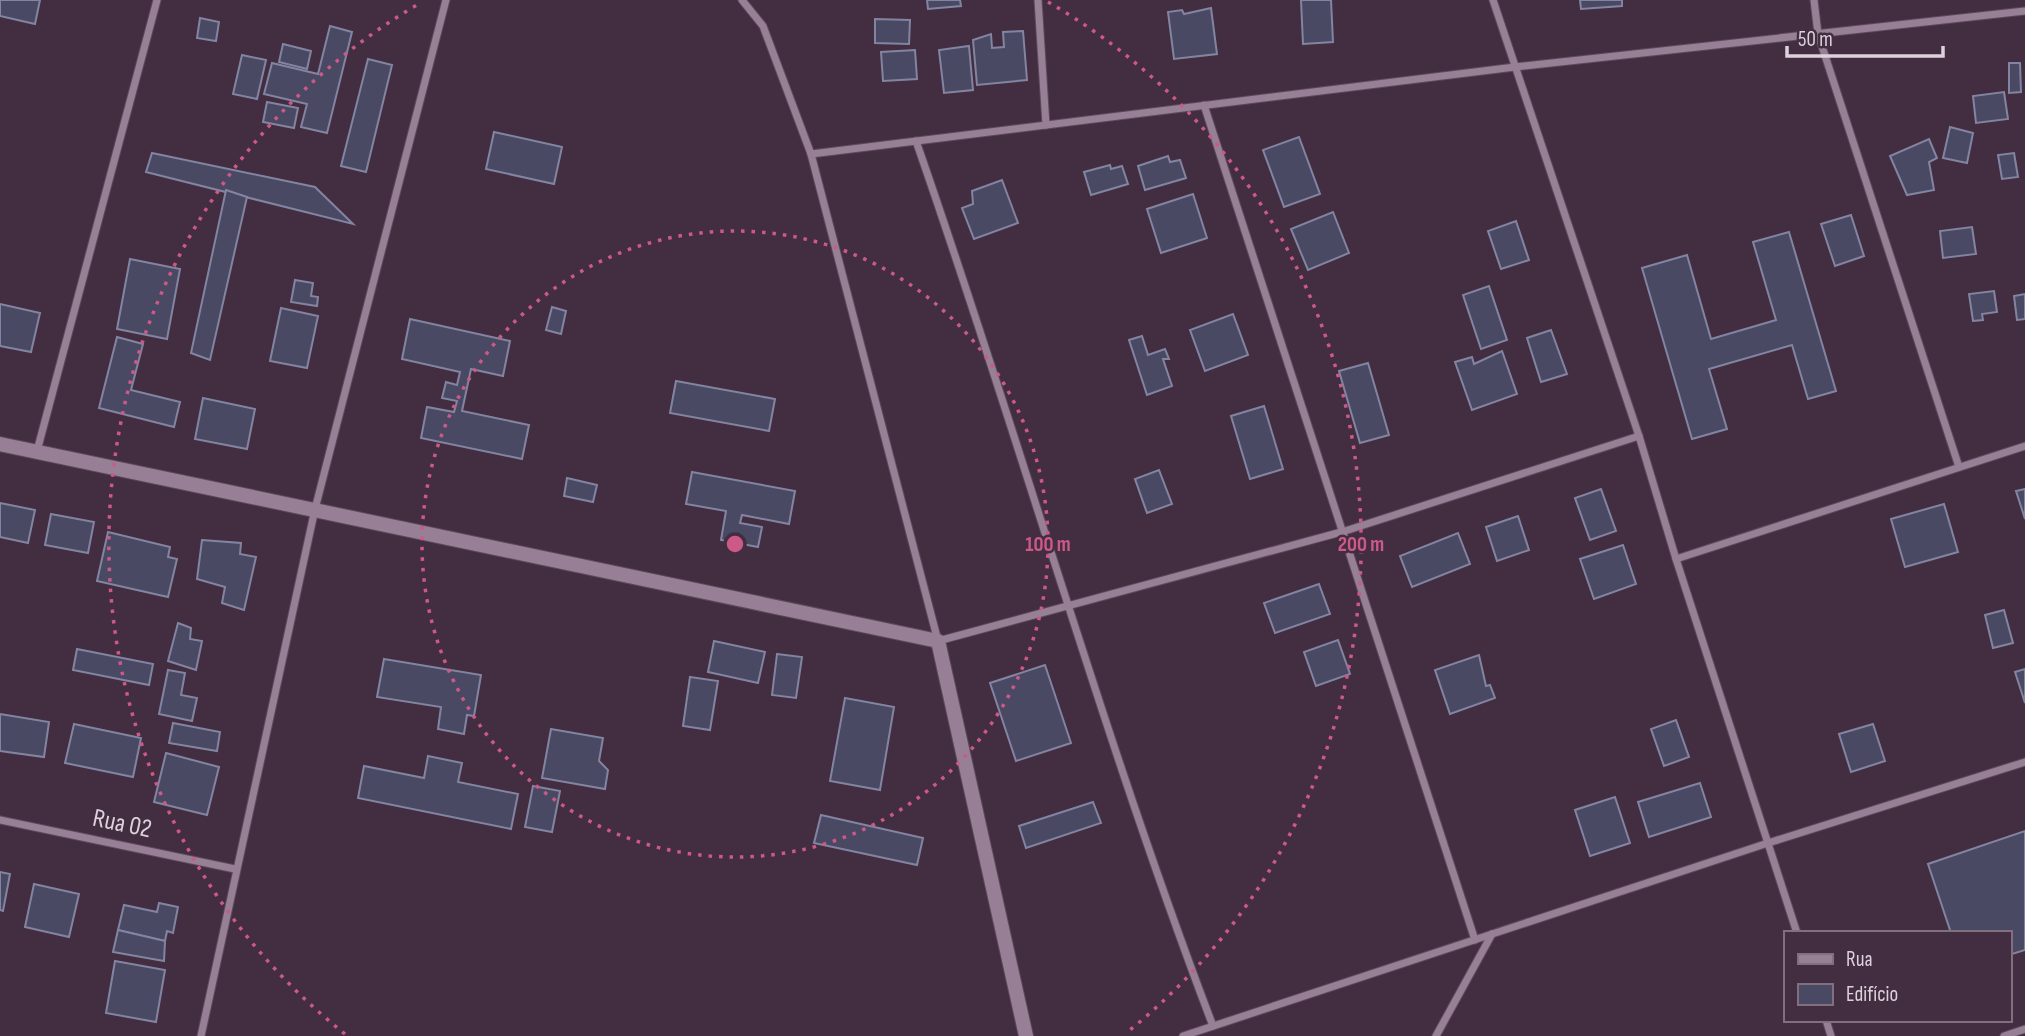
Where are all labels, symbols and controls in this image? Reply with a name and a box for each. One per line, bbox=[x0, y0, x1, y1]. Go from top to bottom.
scale bar bbox=[1787, 14, 1943, 58]
text: 50 m bbox=[1798, 27, 1833, 52]
centre of rings bbox=[723, 532, 747, 556]
text: 100 m bbox=[1025, 532, 1071, 557]
text: 200 m bbox=[1338, 532, 1384, 557]
street label: Rua 02 bbox=[90, 803, 154, 845]
legend bbox=[1784, 931, 2011, 1022]
text: Rua bbox=[1846, 947, 1873, 972]
text: Edifício bbox=[1846, 982, 1898, 1007]

